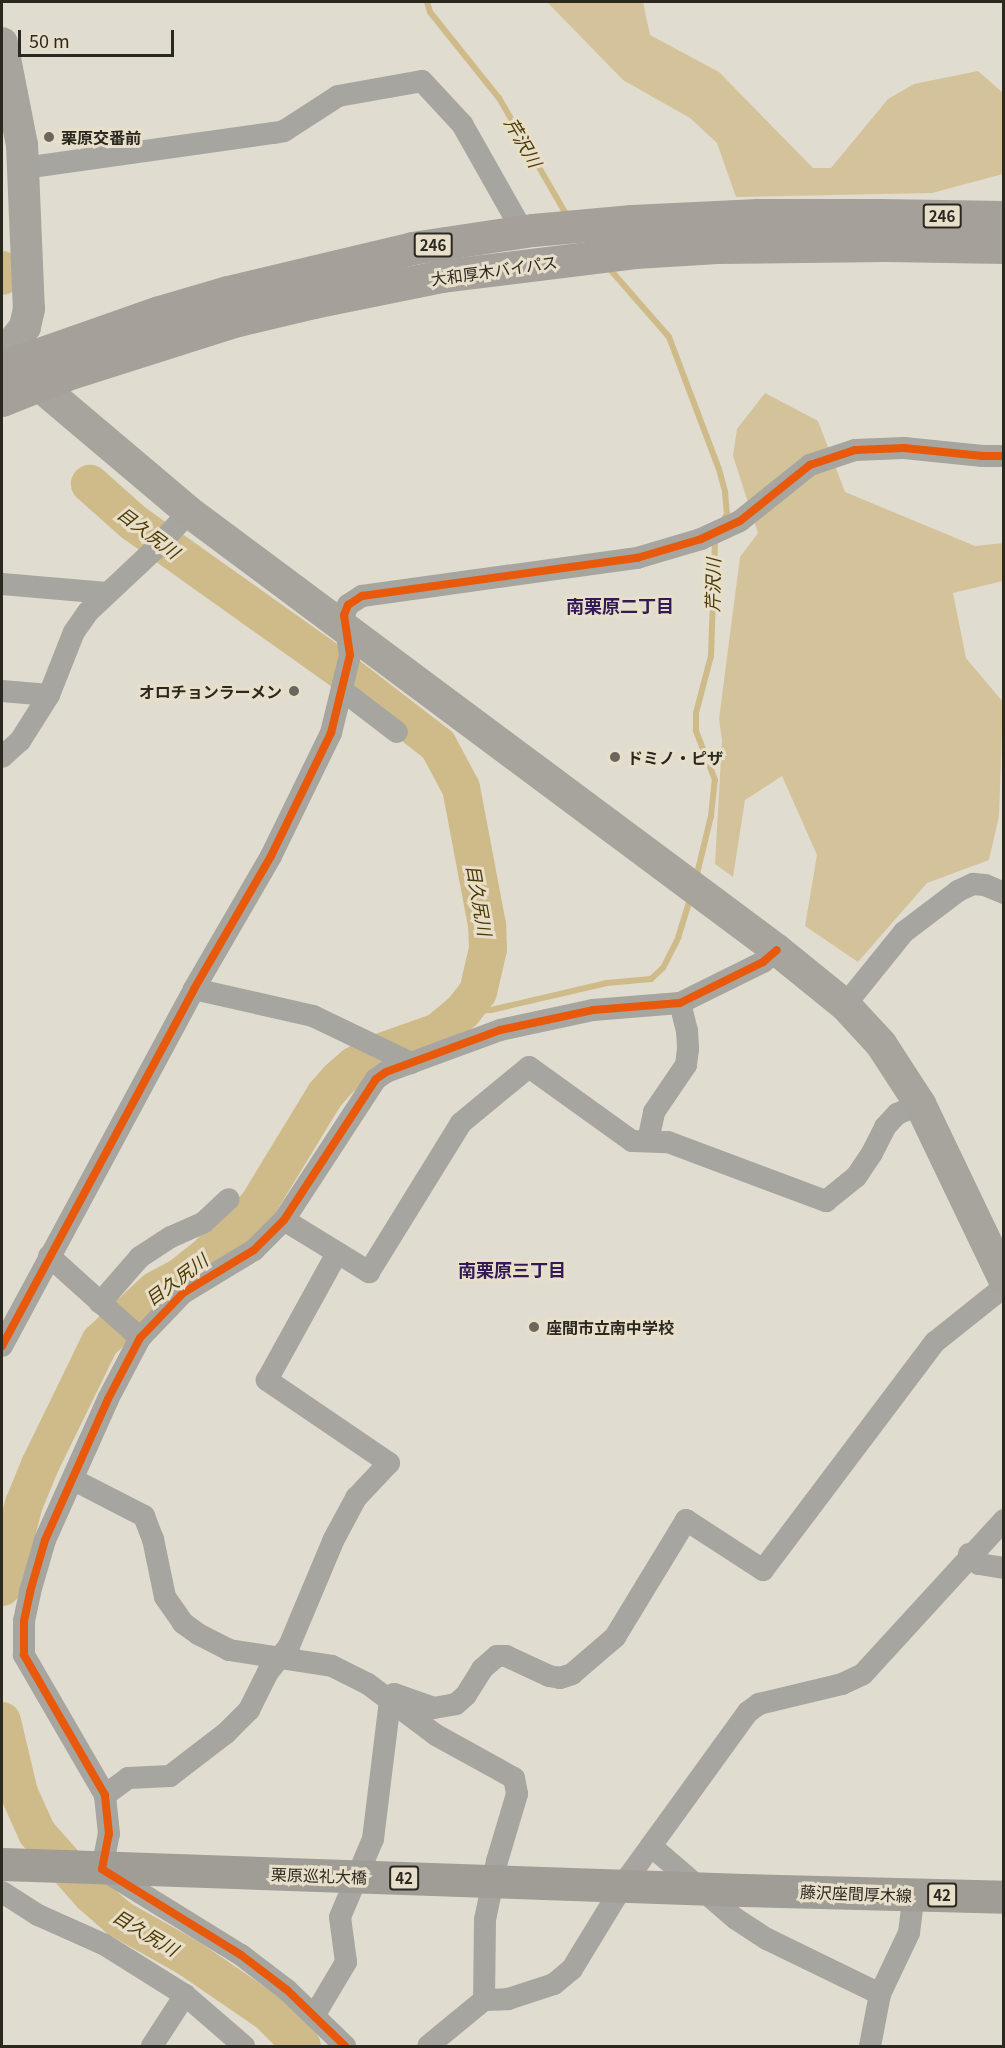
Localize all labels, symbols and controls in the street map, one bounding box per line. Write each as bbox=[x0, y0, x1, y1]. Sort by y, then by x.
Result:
scale bar bbox=[21, 18, 177, 56]
text: 50 m bbox=[29, 27, 70, 53]
water label: 芹沢川 bbox=[501, 113, 547, 171]
place label: 栗原交番前 bbox=[61, 127, 141, 147]
marker: 栗原交番前 bbox=[42, 130, 56, 144]
road number: 246 bbox=[922, 204, 962, 228]
road number: 246 bbox=[414, 233, 452, 257]
street label: 大和厚木バイパス bbox=[429, 252, 559, 288]
water label: 目久尻川 bbox=[114, 502, 184, 562]
water label: 芹沢川 bbox=[701, 558, 723, 612]
district label: 南栗原二丁目 bbox=[566, 594, 674, 616]
place label: オロチョンラーメン bbox=[138, 681, 282, 701]
marker: オロチョンラーメン bbox=[287, 684, 301, 698]
place label: ドミノ・ピザ bbox=[627, 747, 723, 767]
marker: ドミノ・ピザ bbox=[608, 750, 622, 764]
water label: 目久尻川 bbox=[463, 863, 497, 937]
water label: 目久尻川 bbox=[141, 1249, 211, 1309]
district label: 南栗原三丁目 bbox=[458, 1258, 566, 1280]
place label: 座間市立南中学校 bbox=[546, 1317, 674, 1337]
marker: 座間市立南中学校 bbox=[527, 1320, 541, 1334]
street label: 栗原巡礼大橋 bbox=[271, 1864, 367, 1886]
road number: 42 bbox=[389, 1866, 419, 1890]
street label: 藤沢座間厚木線 bbox=[800, 1881, 912, 1905]
road number: 42 bbox=[927, 1883, 957, 1907]
water label: 目久尻川 bbox=[110, 1904, 182, 1960]

